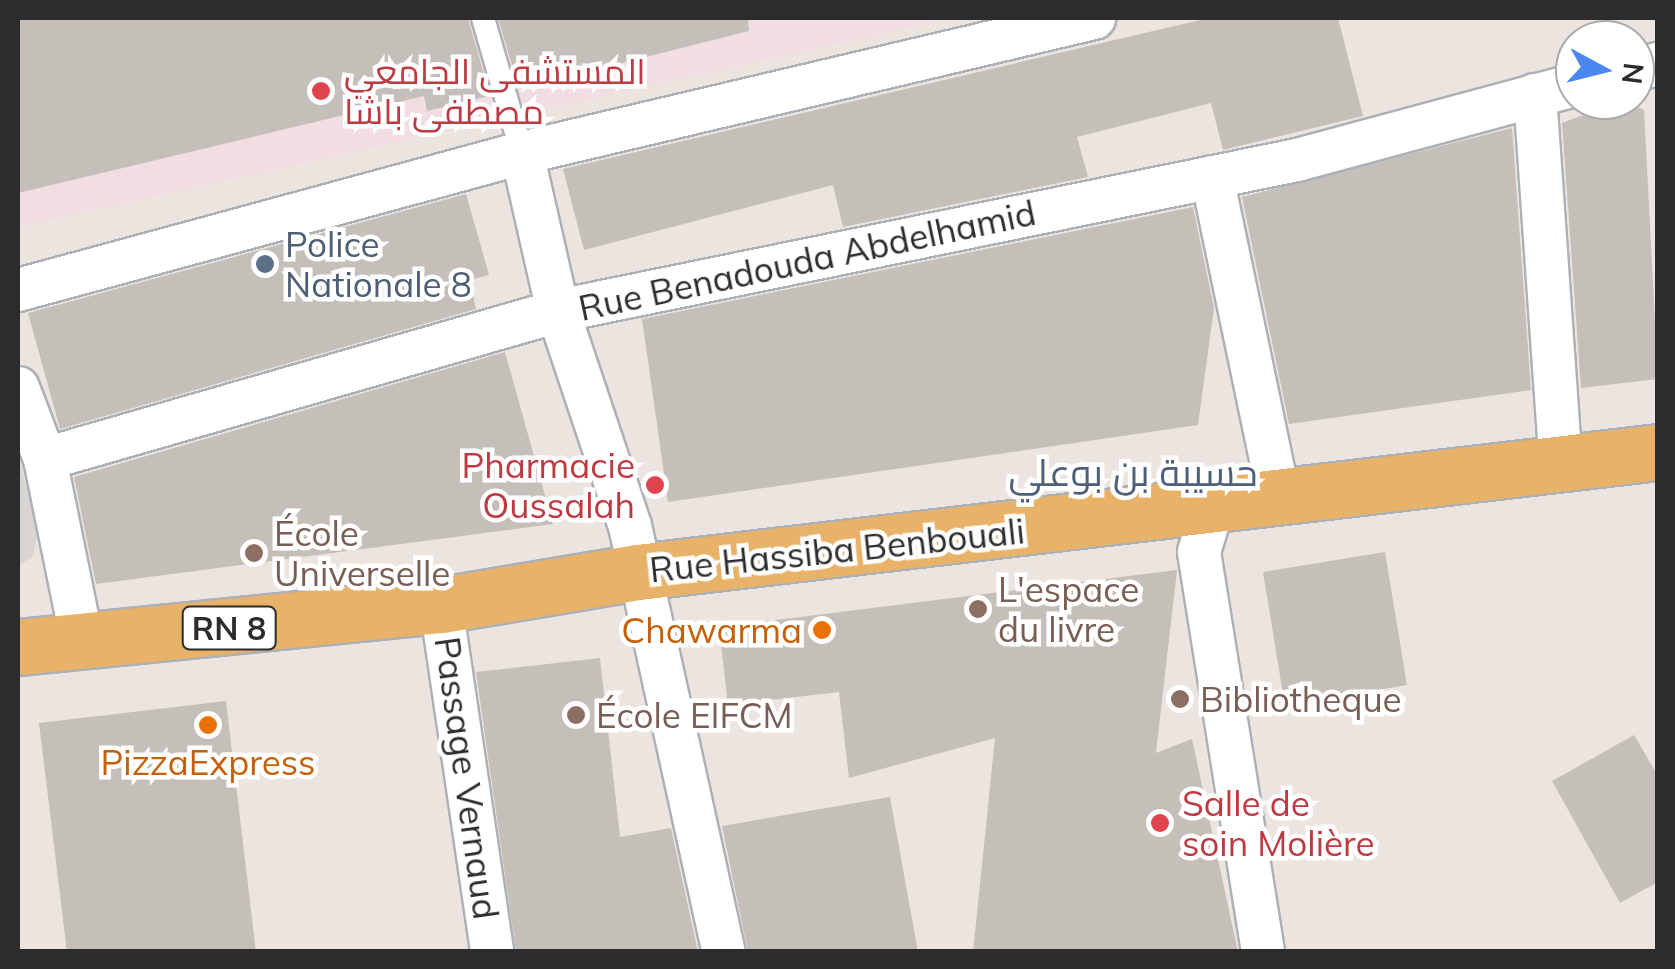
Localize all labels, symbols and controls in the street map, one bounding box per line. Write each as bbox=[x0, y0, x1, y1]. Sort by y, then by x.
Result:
north arrow bbox=[1555, 20, 1655, 120]
place label: المستشفى الجامعي مصطفى باشا bbox=[344, 50, 646, 132]
text: N bbox=[1615, 61, 1652, 86]
marker: المستشفى الجامعي مصطفى باشا bbox=[308, 78, 334, 104]
street label: Rue Benadouda Abdelhamid bbox=[575, 191, 1039, 329]
place label: Police Nationale 8 bbox=[285, 223, 472, 305]
marker: Police Nationale 8 bbox=[254, 253, 276, 275]
place label: Pharmacie Oussalah bbox=[462, 444, 635, 526]
district label: حسيبة بن بوعلي bbox=[1008, 450, 1258, 496]
marker: Pharmacie Oussalah bbox=[644, 474, 666, 496]
street label: Rue Hassiba Benbouali bbox=[647, 509, 1027, 591]
place label: École Universelle bbox=[274, 512, 450, 594]
marker: École Universelle bbox=[243, 542, 265, 564]
place label: L'espace du livre bbox=[998, 568, 1139, 650]
marker: L'espace du livre bbox=[967, 598, 989, 620]
road number: RN 8 bbox=[182, 601, 276, 655]
place label: Chawarma bbox=[621, 609, 802, 651]
marker: Chawarma bbox=[811, 619, 833, 641]
street label: Passage Vernaud bbox=[426, 634, 508, 922]
place label: Bibliotheque bbox=[1200, 678, 1402, 720]
marker: Bibliotheque bbox=[1169, 688, 1191, 710]
place label: École EIFCM bbox=[596, 694, 793, 736]
marker: École EIFCM bbox=[565, 704, 587, 726]
marker: PizzaExpress bbox=[197, 714, 219, 736]
place label: PizzaExpress bbox=[101, 741, 315, 783]
place label: Salle de soin Molière bbox=[1182, 782, 1375, 864]
marker: Salle de soin Molière bbox=[1147, 810, 1173, 836]

